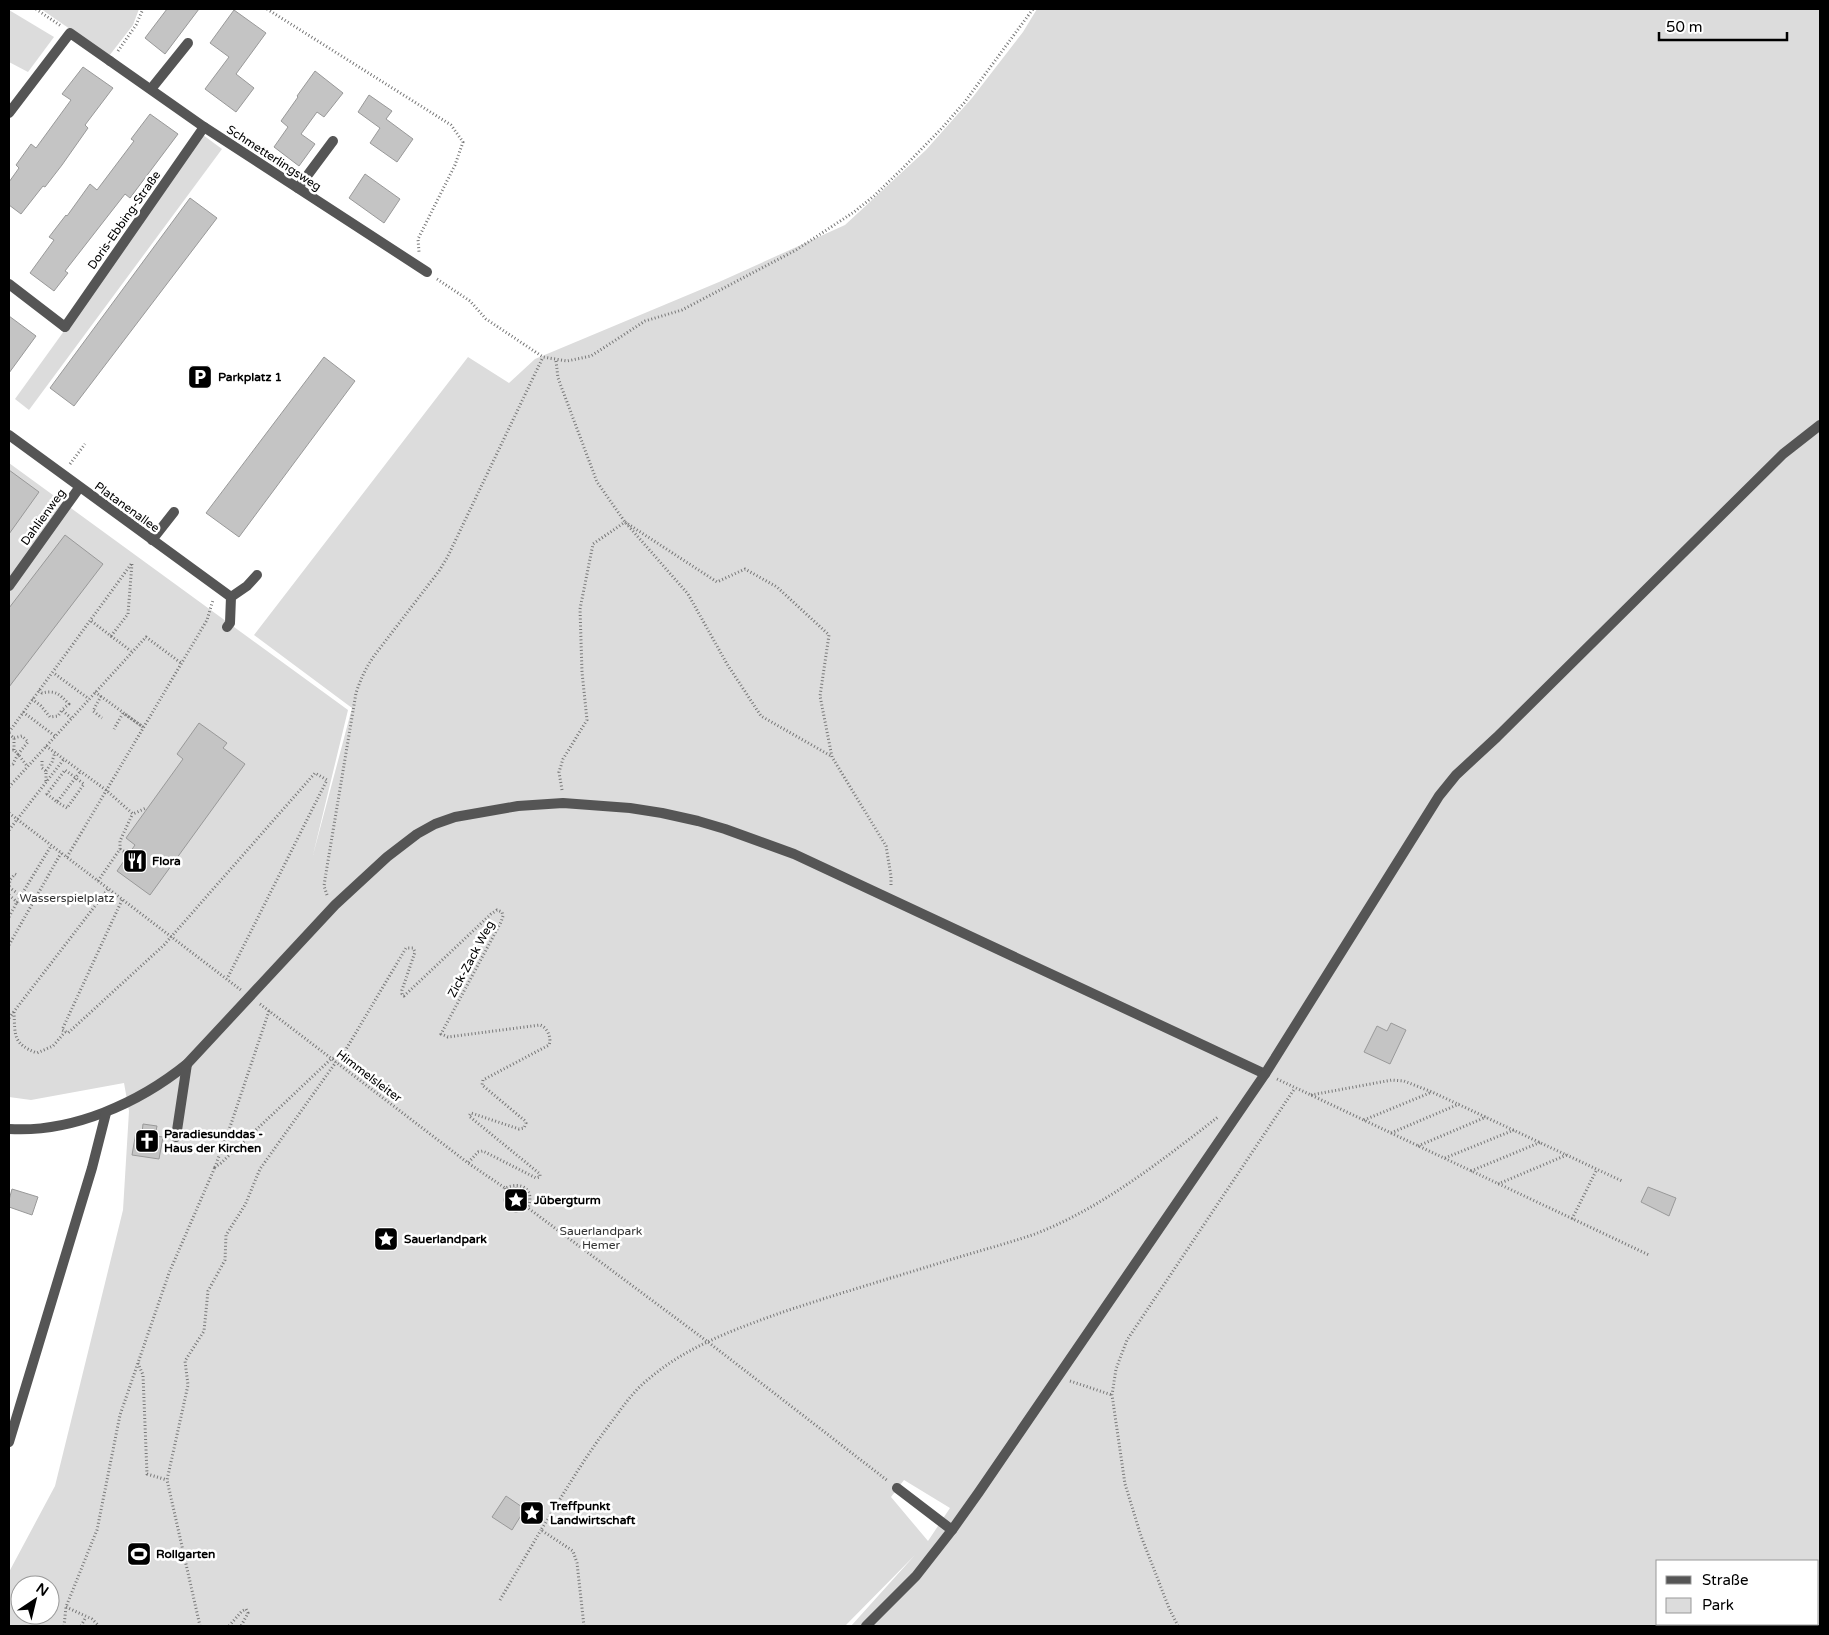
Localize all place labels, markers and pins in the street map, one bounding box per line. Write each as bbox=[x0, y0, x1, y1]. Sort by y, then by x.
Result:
parking icon: Parkplatz 1 bbox=[187, 364, 213, 390]
place label: Parkplatz 1 bbox=[218, 370, 282, 385]
restaurant icon: Flora bbox=[122, 848, 148, 874]
place label: Flora bbox=[152, 854, 181, 868]
place label: Paradiesunddas - Haus der Kirchen bbox=[164, 1127, 263, 1155]
church icon: Paradiesunddas - Haus der Kirchen bbox=[134, 1128, 160, 1154]
place icon: Jübergturm bbox=[503, 1187, 529, 1213]
place label: Jübergturm bbox=[533, 1193, 601, 1208]
place icon: Sauerlandpark bbox=[373, 1226, 399, 1252]
place label: Sauerlandpark bbox=[404, 1232, 487, 1247]
place label: Treffpunkt Landwirtschaft bbox=[549, 1499, 636, 1527]
place icon: Treffpunkt Landwirtschaft bbox=[519, 1500, 545, 1526]
sports icon: Rollgarten bbox=[126, 1541, 152, 1567]
place label: Rollgarten bbox=[156, 1547, 215, 1562]

